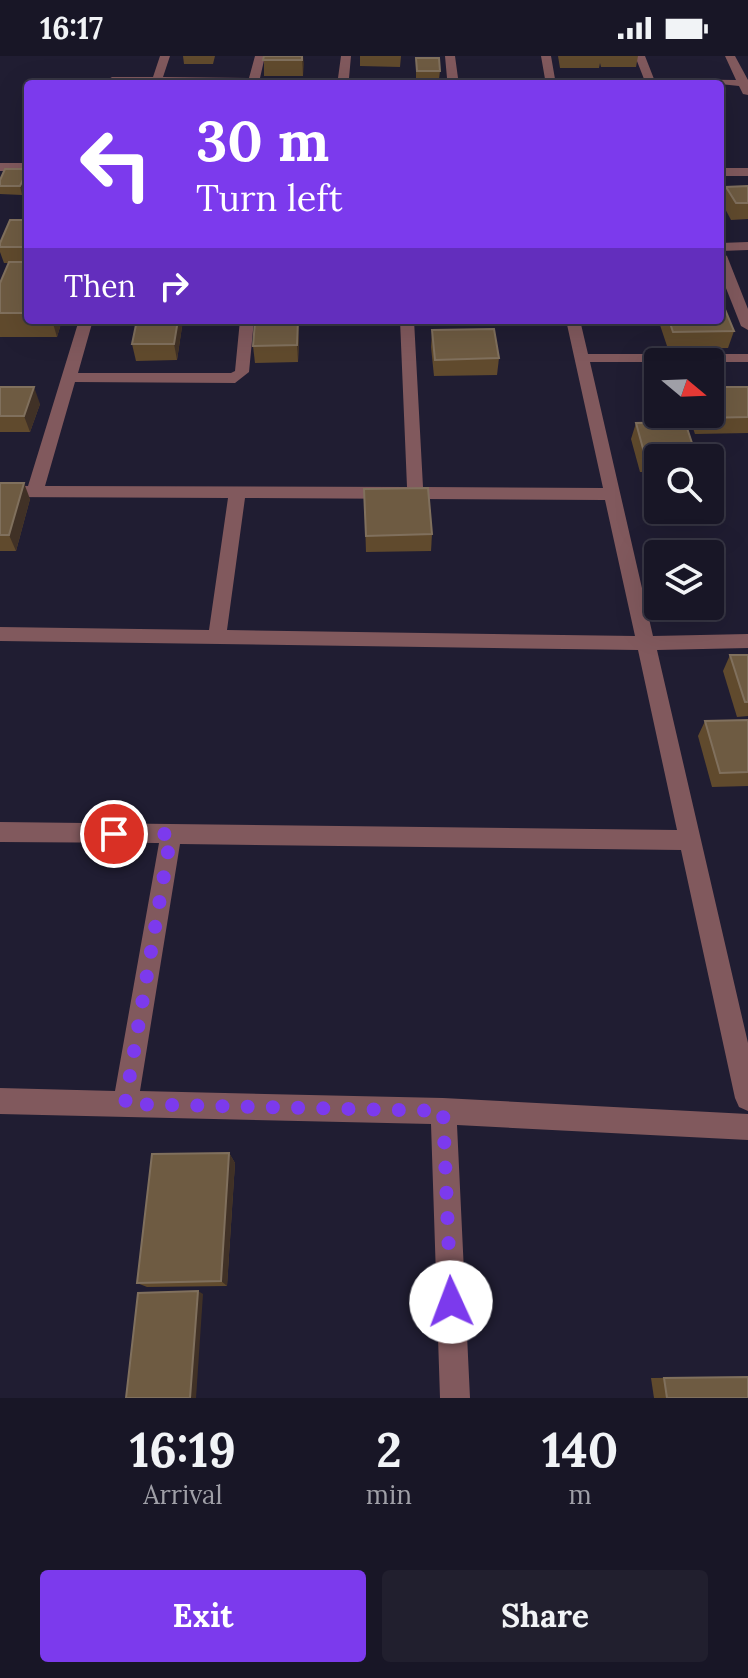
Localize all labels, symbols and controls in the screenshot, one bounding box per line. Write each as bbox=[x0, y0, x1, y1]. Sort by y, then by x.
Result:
text: 16:17 bbox=[40, 9, 103, 47]
text: 30 m bbox=[196, 105, 329, 176]
icon: left bbox=[64, 112, 168, 216]
text: Turn left bbox=[196, 175, 343, 221]
icon: right bbox=[152, 264, 196, 308]
text: Then bbox=[64, 267, 136, 305]
north arrow bbox=[644, 348, 724, 428]
map controls bbox=[644, 348, 724, 620]
button: search bbox=[644, 444, 724, 524]
button: layers bbox=[644, 540, 724, 620]
pin bbox=[80, 800, 148, 868]
icon: arrive bbox=[92, 812, 136, 856]
position arrow bbox=[409, 1260, 493, 1344]
text: 16:19 bbox=[130, 1419, 236, 1480]
text: 2 bbox=[376, 1419, 402, 1480]
text: 140 bbox=[542, 1419, 618, 1480]
text: Arrival bbox=[143, 1478, 223, 1511]
text: min bbox=[366, 1478, 412, 1511]
text: m bbox=[568, 1478, 592, 1511]
button: Exit bbox=[40, 1570, 366, 1662]
button: Share bbox=[382, 1570, 708, 1662]

